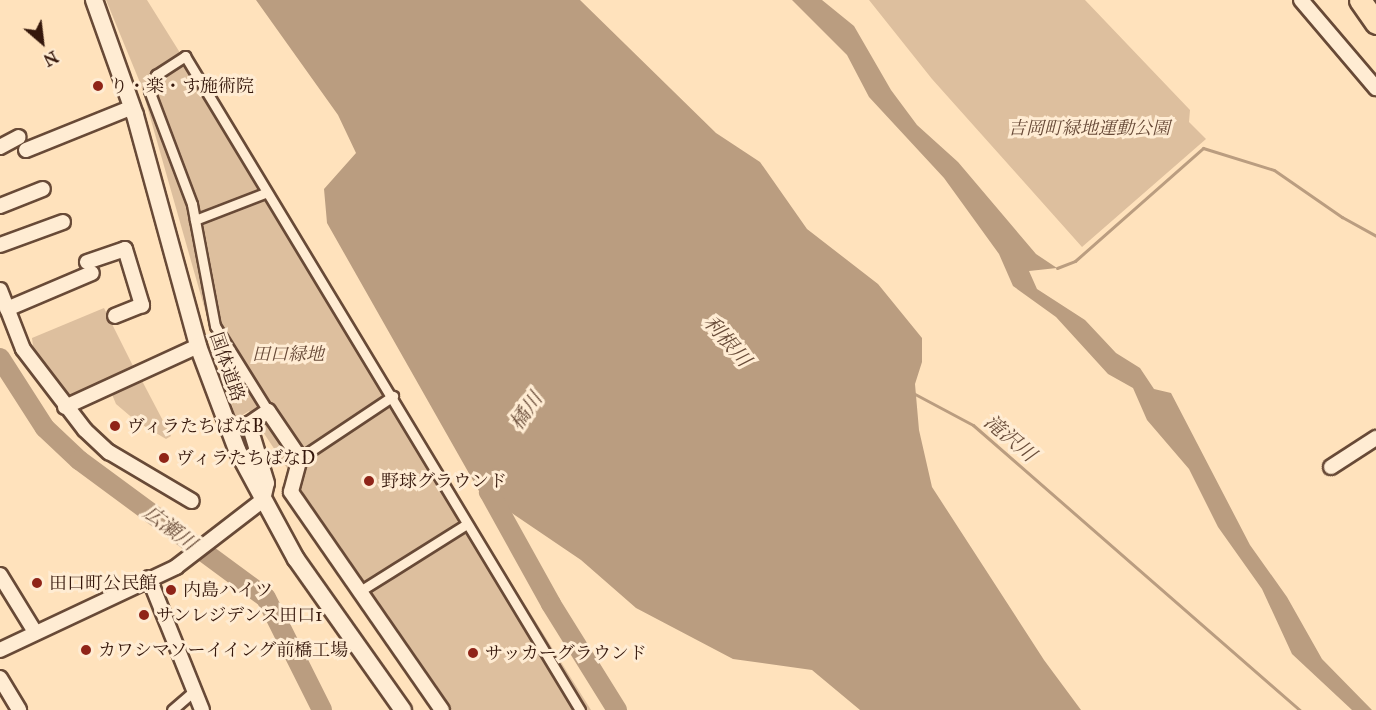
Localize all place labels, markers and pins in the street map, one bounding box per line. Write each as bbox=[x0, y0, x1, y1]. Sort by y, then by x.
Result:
place label: り・楽・す施術院 bbox=[110, 75, 254, 97]
marker: り・楽・す施術院 bbox=[91, 79, 105, 93]
place label: ヴィラたちばなB bbox=[127, 415, 265, 437]
marker: ヴィラたちばなB bbox=[108, 419, 122, 433]
place label: ヴィラたちばなD bbox=[176, 447, 316, 469]
marker: ヴィラたちばなD bbox=[157, 451, 171, 465]
place label: 野球グラウンド bbox=[381, 470, 507, 492]
marker: 野球グラウンド bbox=[362, 474, 376, 488]
place label: 田口町公民館 bbox=[49, 572, 157, 594]
marker: 田口町公民館 bbox=[30, 576, 44, 590]
place label: 内島ハイツ bbox=[183, 579, 273, 601]
marker: 内島ハイツ bbox=[164, 583, 178, 597]
place label: サンレジデンス田口1 bbox=[156, 604, 325, 626]
marker: サンレジデンス田口1 bbox=[137, 608, 151, 622]
place label: カワシマソーイイング前橋工場 bbox=[98, 639, 350, 661]
place label: サッカーグラウンド bbox=[485, 642, 647, 664]
marker: カワシマソーイイング前橋工場 bbox=[79, 643, 93, 657]
marker: サッカーグラウンド bbox=[466, 646, 480, 660]

